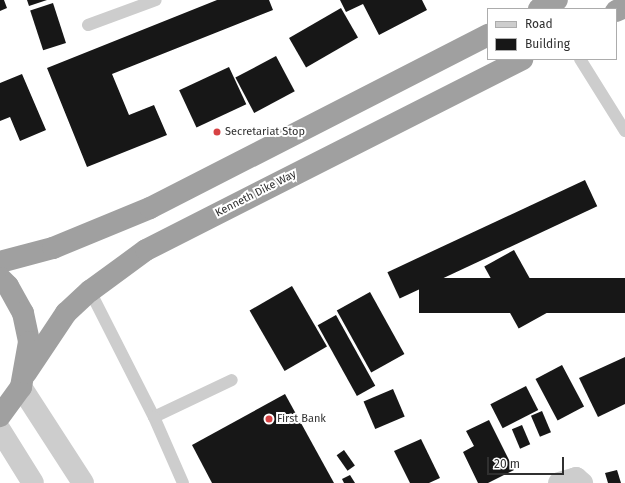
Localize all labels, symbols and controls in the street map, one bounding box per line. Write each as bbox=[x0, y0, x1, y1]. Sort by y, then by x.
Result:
legend bbox=[487, 8, 617, 60]
text: Road bbox=[525, 17, 553, 31]
text: Building bbox=[525, 37, 570, 51]
place label: Secretariat Stop bbox=[225, 125, 305, 139]
marker: Secretariat Stop bbox=[212, 127, 222, 137]
street label: Kenneth Dike Way bbox=[213, 168, 299, 220]
place label: First Bank bbox=[277, 412, 326, 426]
marker: First Bank bbox=[264, 414, 274, 424]
scale bar bbox=[489, 449, 566, 475]
text: 20 m bbox=[494, 457, 520, 471]

